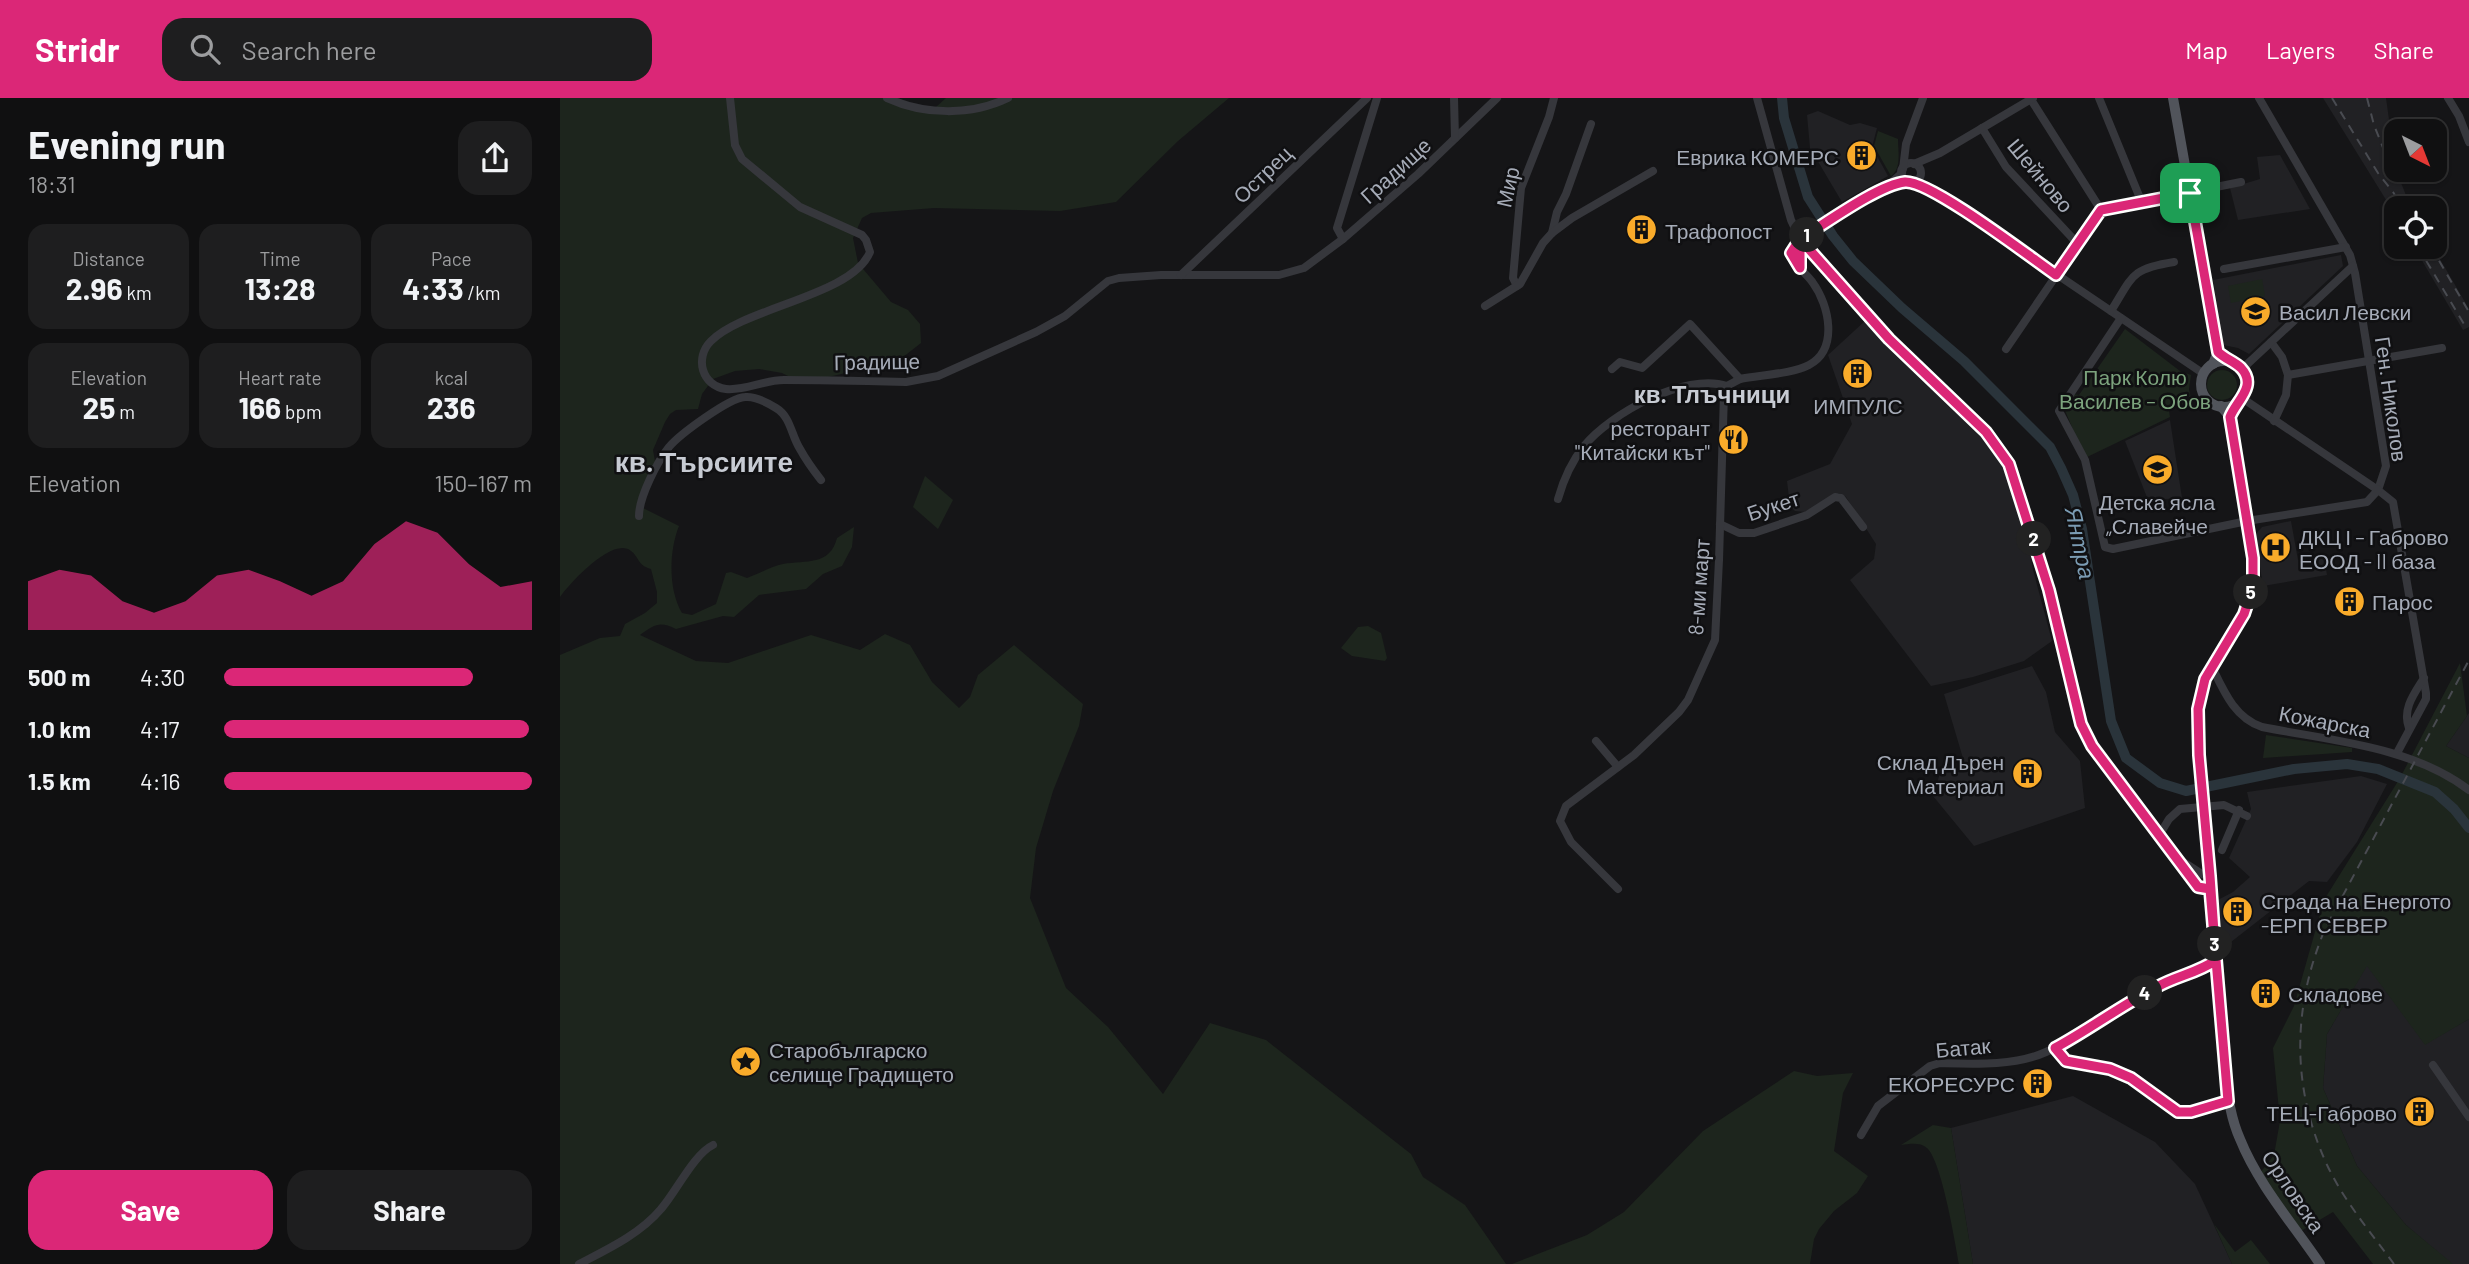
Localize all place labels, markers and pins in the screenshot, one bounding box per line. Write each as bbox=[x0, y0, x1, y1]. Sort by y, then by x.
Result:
building icon: Еврика КОМЕРС bbox=[1845, 139, 1879, 173]
place label: Еврика КОМЕРС bbox=[1676, 144, 1839, 169]
pin bbox=[2160, 163, 2220, 223]
building icon: Трафопост bbox=[1625, 213, 1659, 247]
place label: Трафопост bbox=[1665, 218, 1773, 243]
pin: 1 bbox=[1790, 218, 1824, 252]
school or university icon: Васил Левски bbox=[2239, 294, 2273, 328]
place label: Васил Левски bbox=[2279, 299, 2411, 324]
building icon: ИМПУЛС bbox=[1841, 356, 1875, 390]
place label: ИМПУЛС bbox=[1813, 393, 1903, 418]
place label: ресторант "Китайски кът" bbox=[1575, 415, 1710, 464]
restaurant icon: ресторант "Китайски кът" bbox=[1716, 422, 1750, 456]
school or university icon: Детска ясла „Славейче bbox=[2140, 452, 2174, 486]
place label: Детска ясла „Славейче bbox=[2099, 489, 2216, 538]
pin: 2 bbox=[2016, 522, 2052, 556]
place label: ДКЦ І – Габрово ЕООД - II база bbox=[2299, 524, 2449, 573]
hospital icon: ДКЦ І – Габрово ЕООД - II база bbox=[2259, 531, 2293, 565]
pin: 5 bbox=[2234, 574, 2268, 610]
building icon: Парос bbox=[2332, 584, 2366, 618]
place label: Парос bbox=[2372, 589, 2433, 614]
place label: Склад Дърен Материал bbox=[1877, 749, 2004, 798]
building icon: Склад Дърен Материал bbox=[2010, 756, 2044, 790]
place label: Сграда на Енергото -ЕРП СЕВЕР bbox=[2261, 888, 2451, 937]
building icon: Сграда на Енергото -ЕРП СЕВЕР bbox=[2221, 895, 2255, 929]
pin: 3 bbox=[2198, 926, 2232, 962]
pin: 4 bbox=[2128, 976, 2162, 1010]
building icon: Складове bbox=[2248, 976, 2282, 1010]
place label: Складове bbox=[2288, 981, 2383, 1006]
place label: Старобългарско селище Градището bbox=[769, 1037, 954, 1086]
place icon: Старобългарско селище Градището bbox=[729, 1044, 763, 1078]
building icon: ЕКОРЕСУРС bbox=[2021, 1066, 2055, 1100]
place label: ЕКОРЕСУРС bbox=[1888, 1071, 2015, 1096]
building icon: ТЕЦ-Габрово bbox=[2403, 1095, 2437, 1129]
place label: ТЕЦ-Габрово bbox=[2266, 1100, 2397, 1125]

